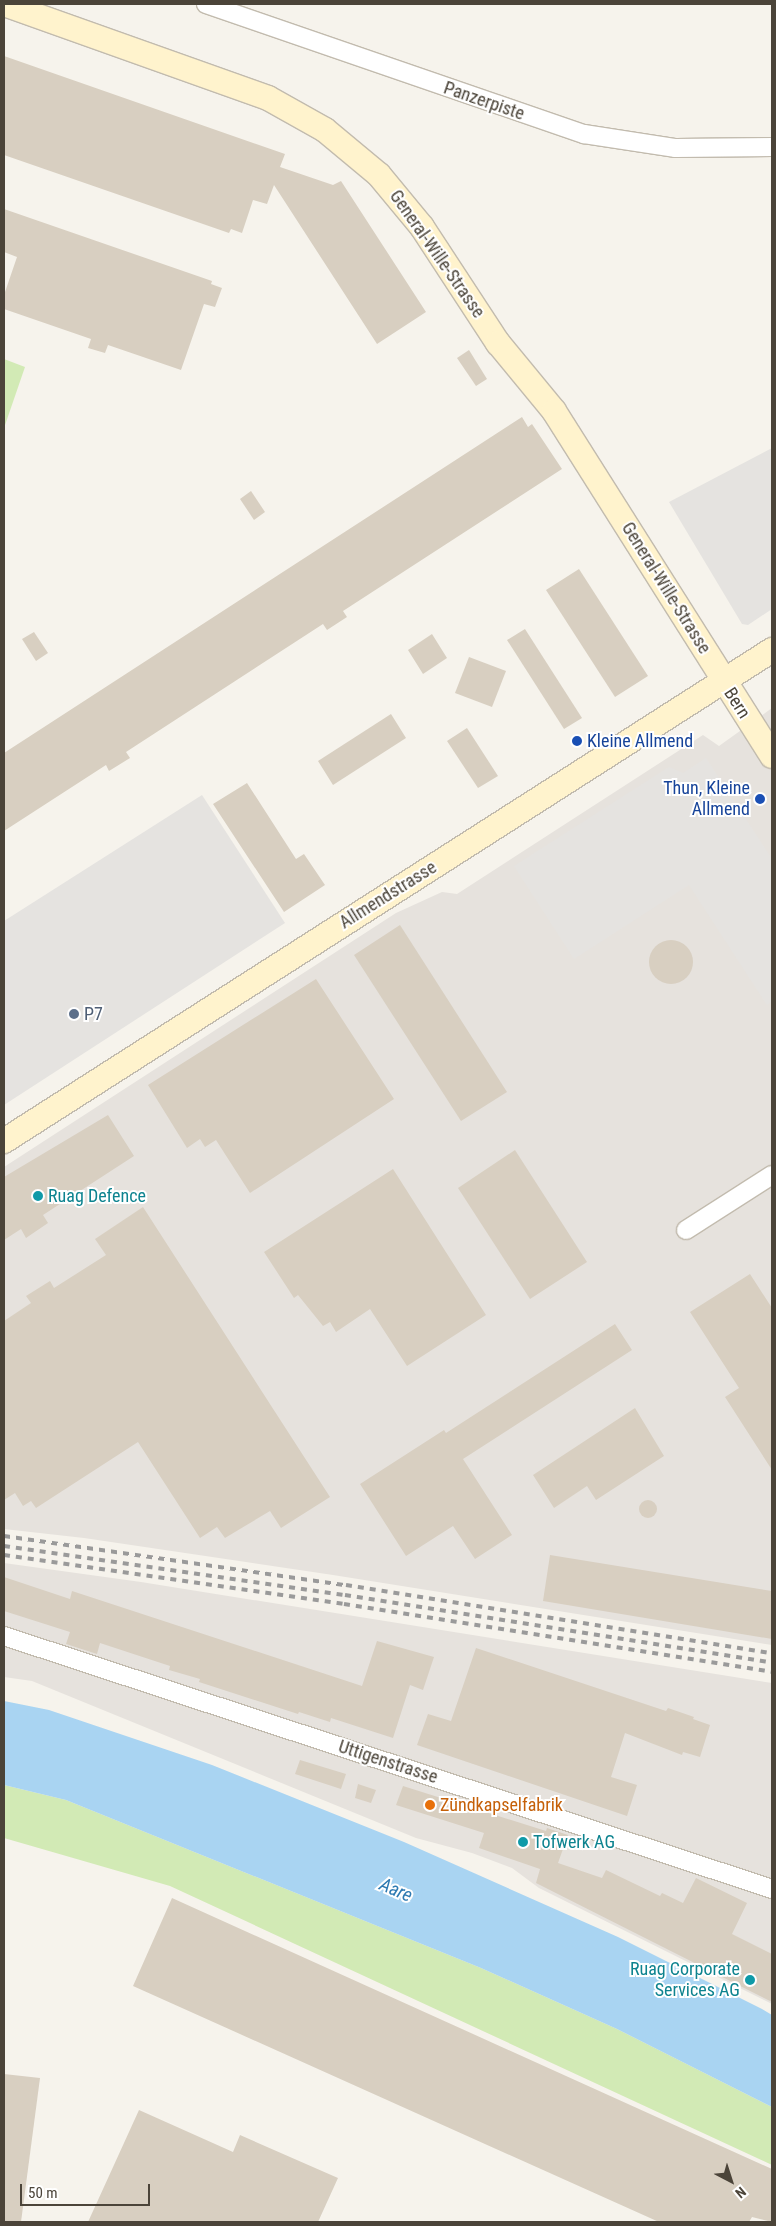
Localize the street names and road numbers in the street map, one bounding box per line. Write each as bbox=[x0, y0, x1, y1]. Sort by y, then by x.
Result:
street label: Panzerpiste bbox=[441, 77, 527, 125]
street label: General-Wille-Strasse bbox=[385, 186, 489, 322]
street label: General-Wille-Strasse bbox=[617, 518, 715, 658]
street label: Bern bbox=[719, 684, 755, 722]
street label: Allmendstrasse bbox=[335, 857, 441, 933]
street label: Uttigenstrasse bbox=[336, 1736, 440, 1788]

